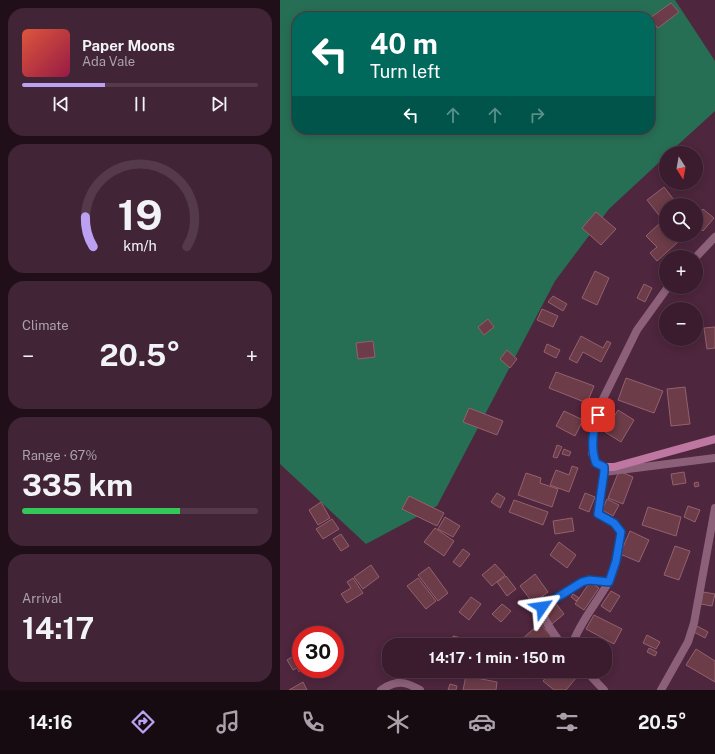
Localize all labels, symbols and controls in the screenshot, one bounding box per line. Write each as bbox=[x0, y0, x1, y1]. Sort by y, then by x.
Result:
text: 40 m bbox=[370, 27, 438, 60]
icon: left bbox=[304, 28, 356, 80]
text: Paper Moons bbox=[82, 37, 175, 54]
text: Ada Vale bbox=[82, 54, 135, 69]
text: Turn left bbox=[370, 61, 440, 82]
icon: previous bbox=[50, 93, 72, 115]
icon: pause bbox=[129, 93, 151, 115]
icon: next bbox=[208, 93, 230, 115]
icon: left bbox=[400, 104, 422, 126]
icon: ahead bbox=[442, 104, 464, 126]
icon: ahead bbox=[484, 104, 506, 126]
icon: right bbox=[526, 104, 548, 126]
north arrow bbox=[659, 146, 703, 190]
map controls bbox=[659, 146, 703, 346]
text: 19 bbox=[117, 189, 163, 238]
button: search bbox=[659, 198, 703, 242]
text: km/h bbox=[123, 236, 157, 253]
button: + bbox=[659, 250, 703, 294]
button: − bbox=[659, 302, 703, 346]
text: Climate bbox=[22, 318, 69, 333]
text: 20.5° bbox=[100, 337, 180, 373]
text: − bbox=[22, 343, 34, 369]
text: + bbox=[246, 343, 258, 369]
pin bbox=[581, 398, 615, 432]
icon: arrive bbox=[587, 404, 609, 426]
text: Range · 67% bbox=[22, 448, 97, 463]
text: 335 km bbox=[22, 467, 133, 503]
position arrow bbox=[521, 586, 563, 628]
text: Arrival bbox=[22, 591, 62, 606]
text: 14:17 bbox=[22, 610, 94, 646]
speed limit sign: 30 bbox=[292, 626, 344, 678]
text: 14:17 · 1 min · 150 m bbox=[429, 649, 565, 666]
icon: directions bbox=[129, 708, 157, 736]
icon: music bbox=[214, 708, 242, 736]
icon: phone bbox=[299, 708, 327, 736]
icon: climate bbox=[384, 708, 412, 736]
icon: car bbox=[468, 708, 496, 736]
icon: filters bbox=[553, 708, 581, 736]
text: 14:16 bbox=[28, 712, 72, 733]
text: 20.5° bbox=[638, 712, 687, 733]

